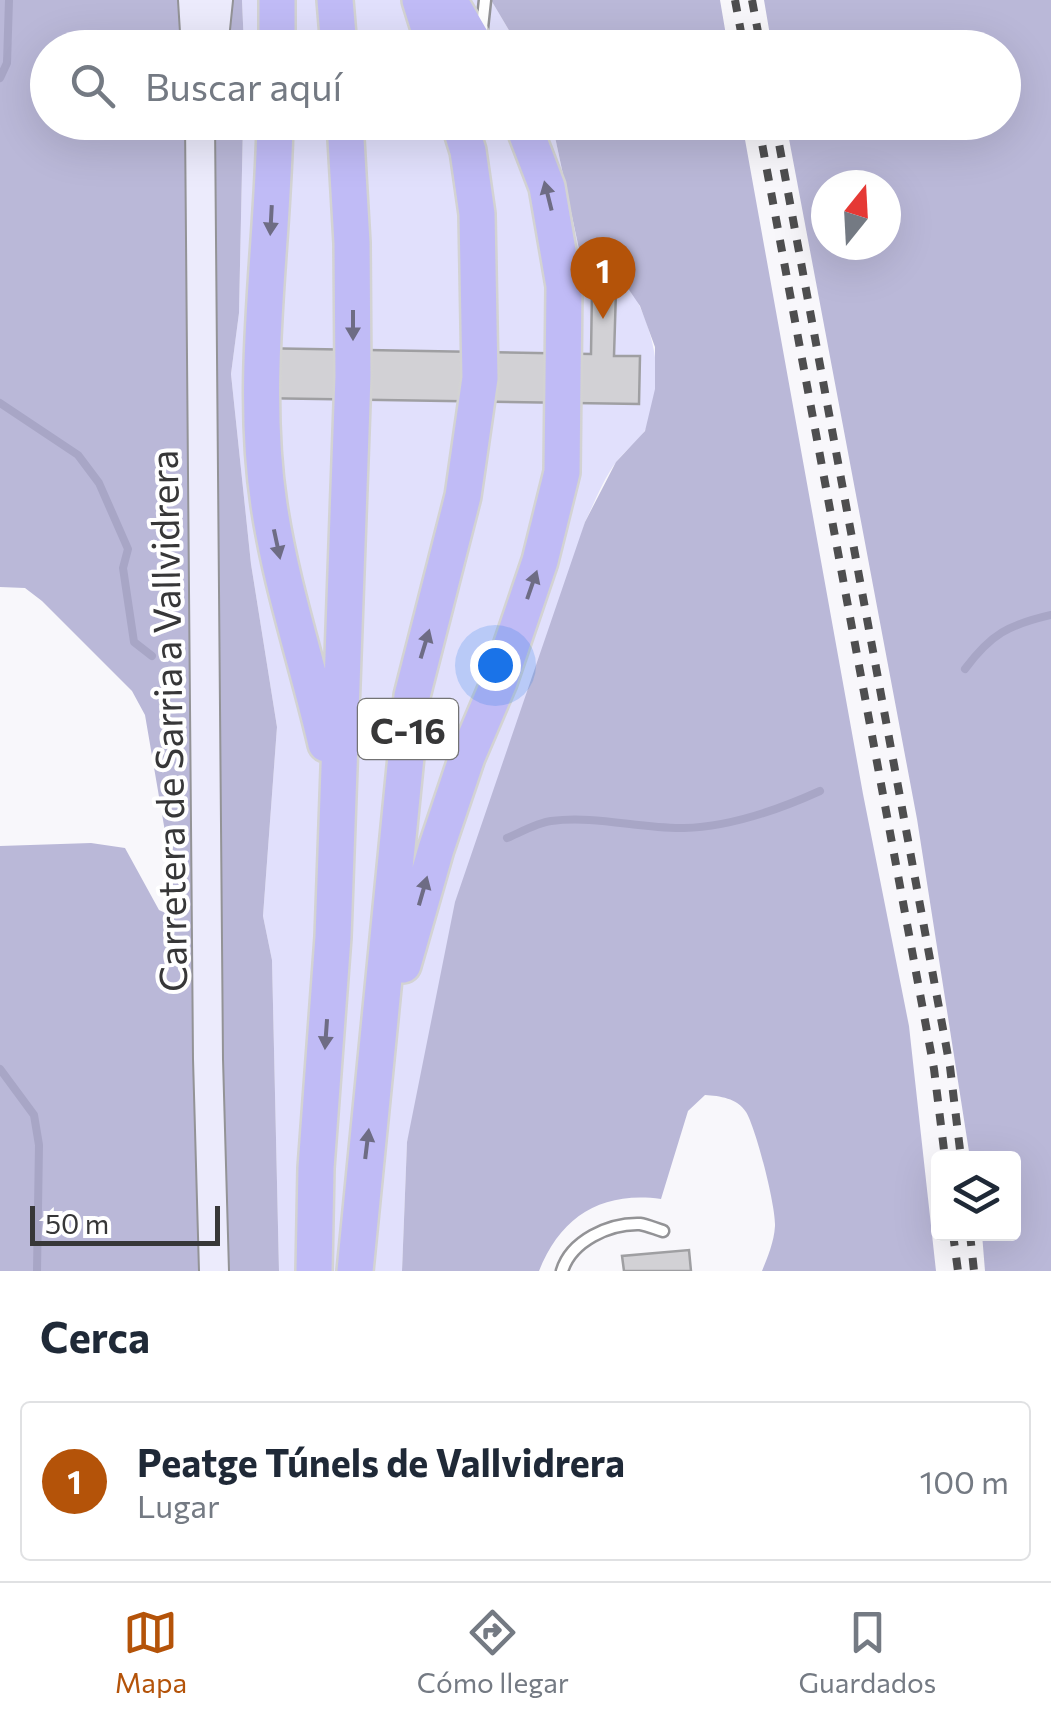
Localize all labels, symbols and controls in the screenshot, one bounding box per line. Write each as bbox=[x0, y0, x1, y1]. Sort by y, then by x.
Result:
search box bbox=[30, 30, 1021, 140]
icon: search bbox=[65, 58, 120, 113]
text: Buscar aquí bbox=[145, 62, 342, 109]
north arrow bbox=[811, 170, 901, 260]
one-way arrow bbox=[540, 180, 556, 211]
one-way arrow bbox=[263, 204, 279, 236]
pin: 1 bbox=[570, 236, 636, 319]
one-way arrow bbox=[345, 309, 361, 341]
street label: Carretera de Sarria a Vallvidrera bbox=[139, 449, 195, 993]
one-way arrow bbox=[269, 528, 285, 559]
one-way arrow bbox=[525, 570, 540, 600]
one-way arrow bbox=[418, 628, 433, 658]
your location bbox=[470, 640, 521, 691]
road number: C-16 bbox=[358, 699, 458, 759]
one-way arrow bbox=[416, 876, 431, 906]
one-way arrow bbox=[317, 1018, 333, 1050]
one-way arrow bbox=[359, 1128, 375, 1160]
map controls bbox=[931, 1151, 1021, 1241]
button: layers bbox=[931, 1151, 1021, 1241]
scale bar bbox=[30, 1201, 220, 1246]
text: 50 m bbox=[45, 1206, 109, 1240]
text: Cerca bbox=[40, 1310, 150, 1362]
text: Peatge Túnels de Vallvidrera bbox=[137, 1438, 625, 1485]
text: 1 bbox=[67, 1461, 82, 1501]
text: 100 m bbox=[920, 1461, 1009, 1501]
text: Lugar bbox=[137, 1485, 220, 1525]
tab: Mapa bbox=[115, 1605, 187, 1699]
tab: Cómo llegar bbox=[417, 1605, 569, 1699]
tab: Guardados bbox=[799, 1605, 936, 1699]

